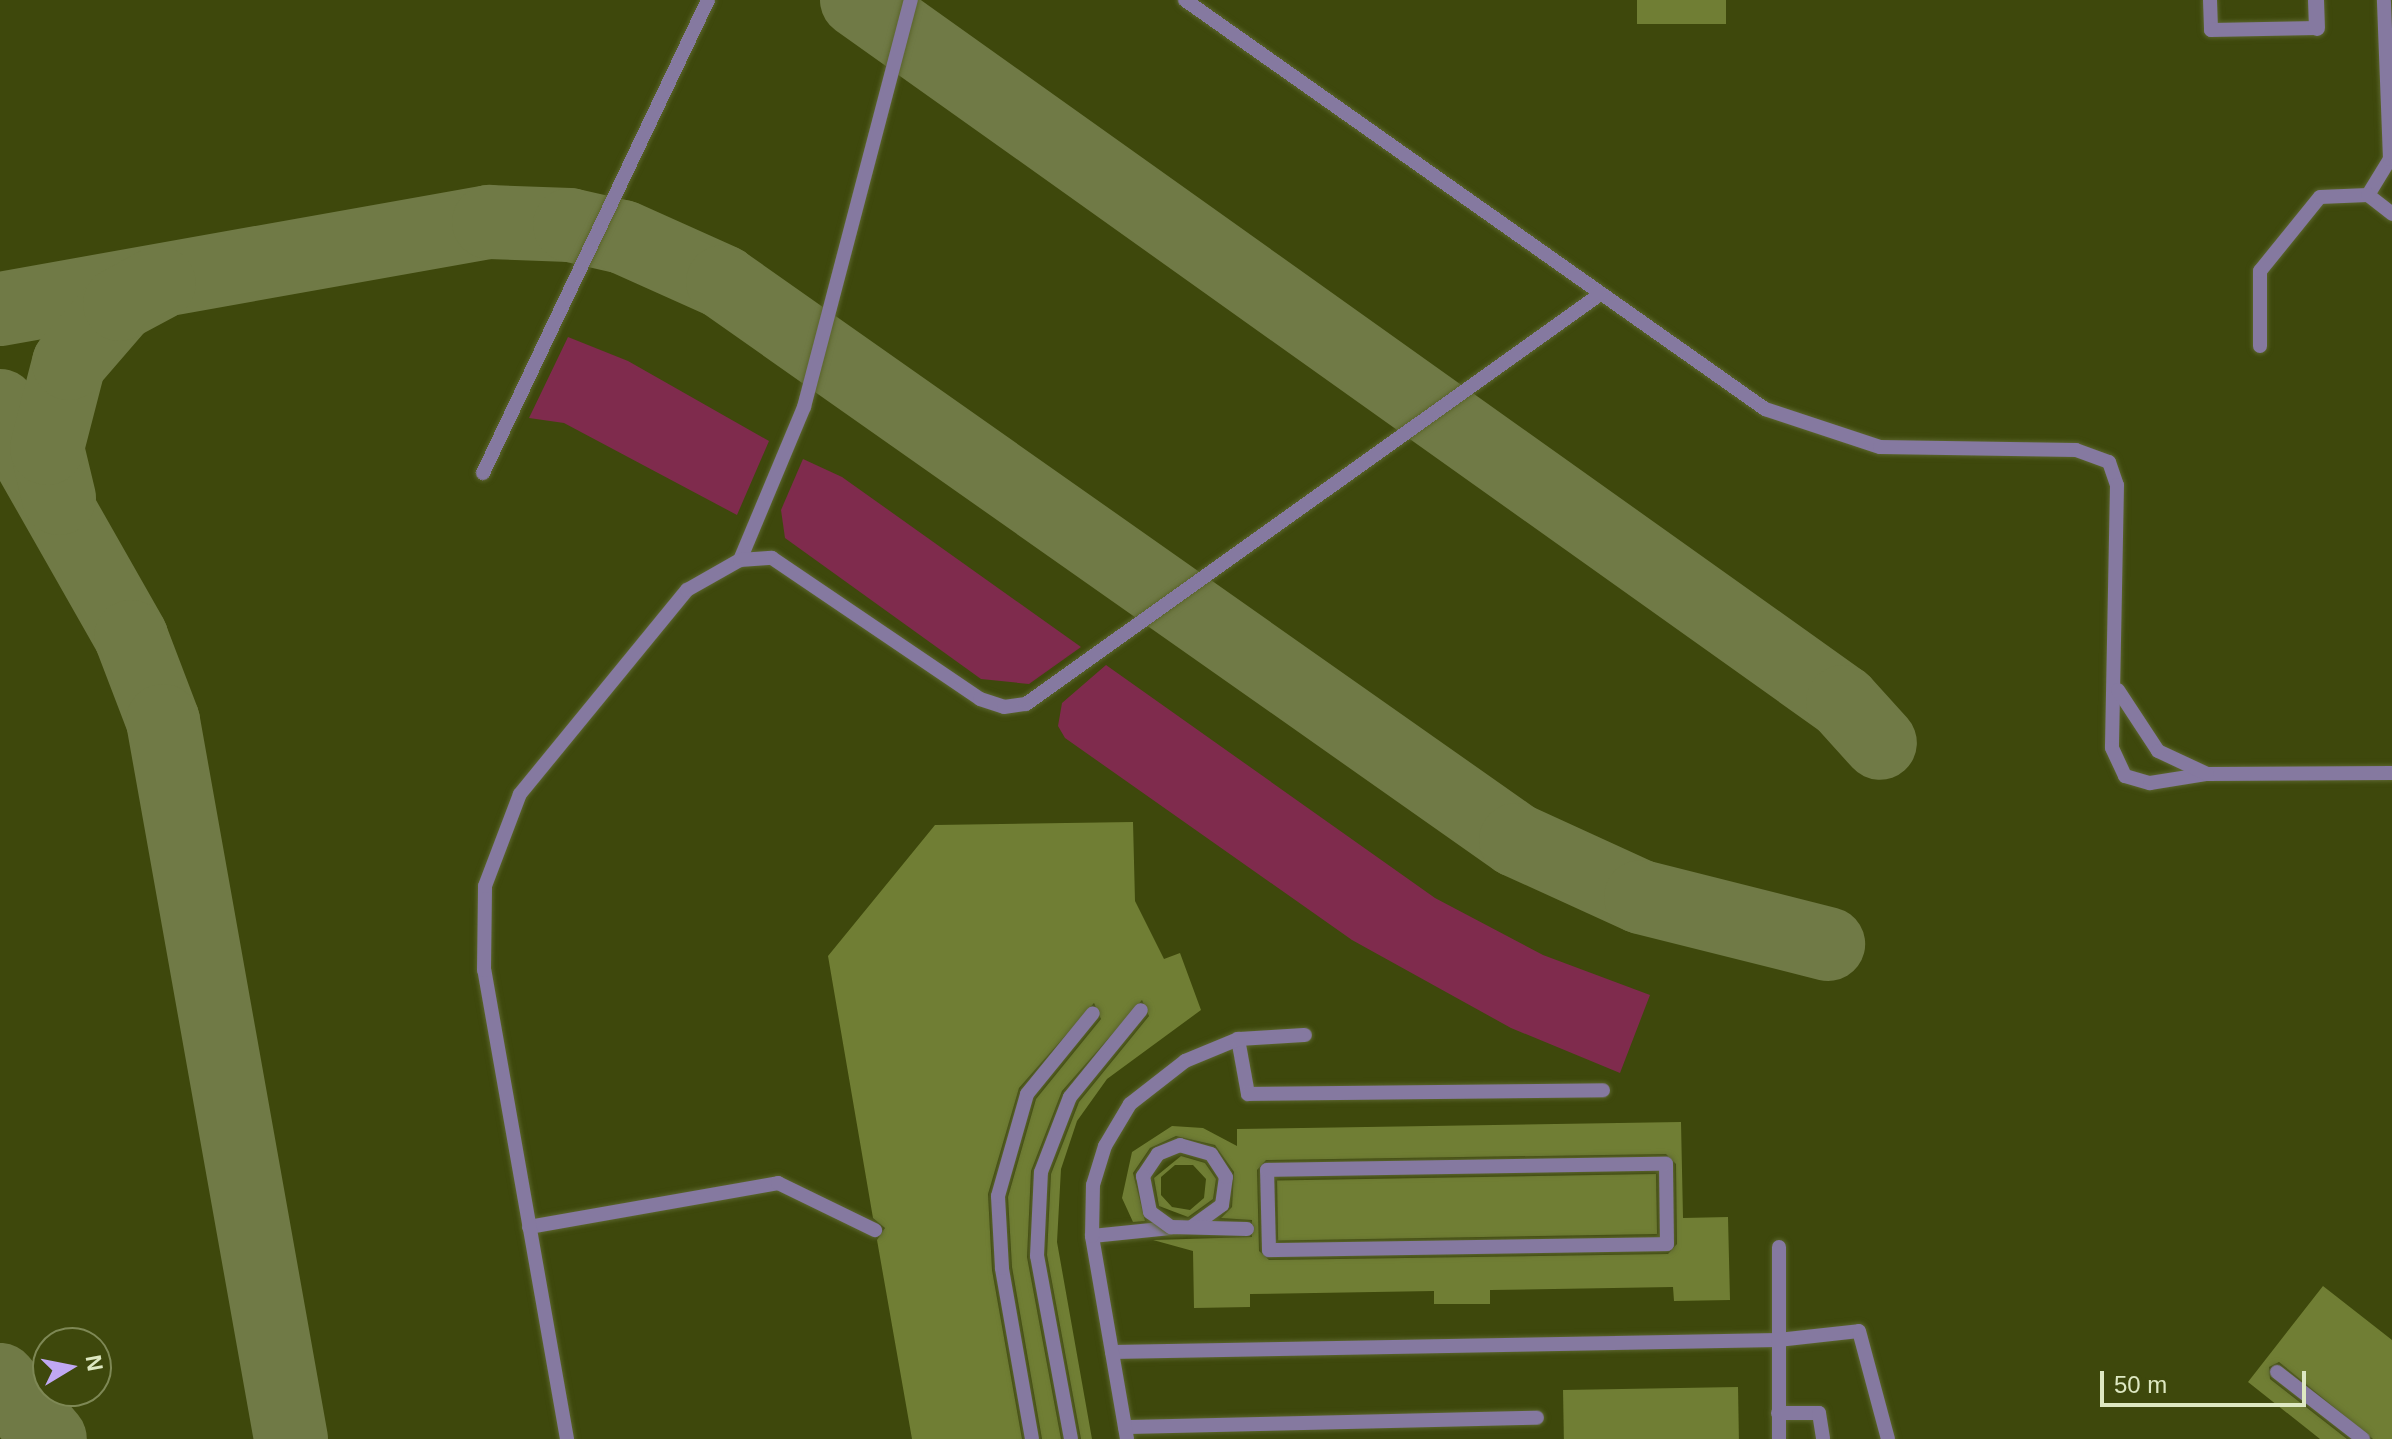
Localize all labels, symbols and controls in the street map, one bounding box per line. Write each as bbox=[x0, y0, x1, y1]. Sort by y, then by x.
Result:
north arrow bbox=[32, 1327, 112, 1407]
text: N bbox=[80, 1353, 108, 1373]
scale bar bbox=[2104, 1355, 2310, 1405]
text: 50 m bbox=[2114, 1371, 2167, 1398]

